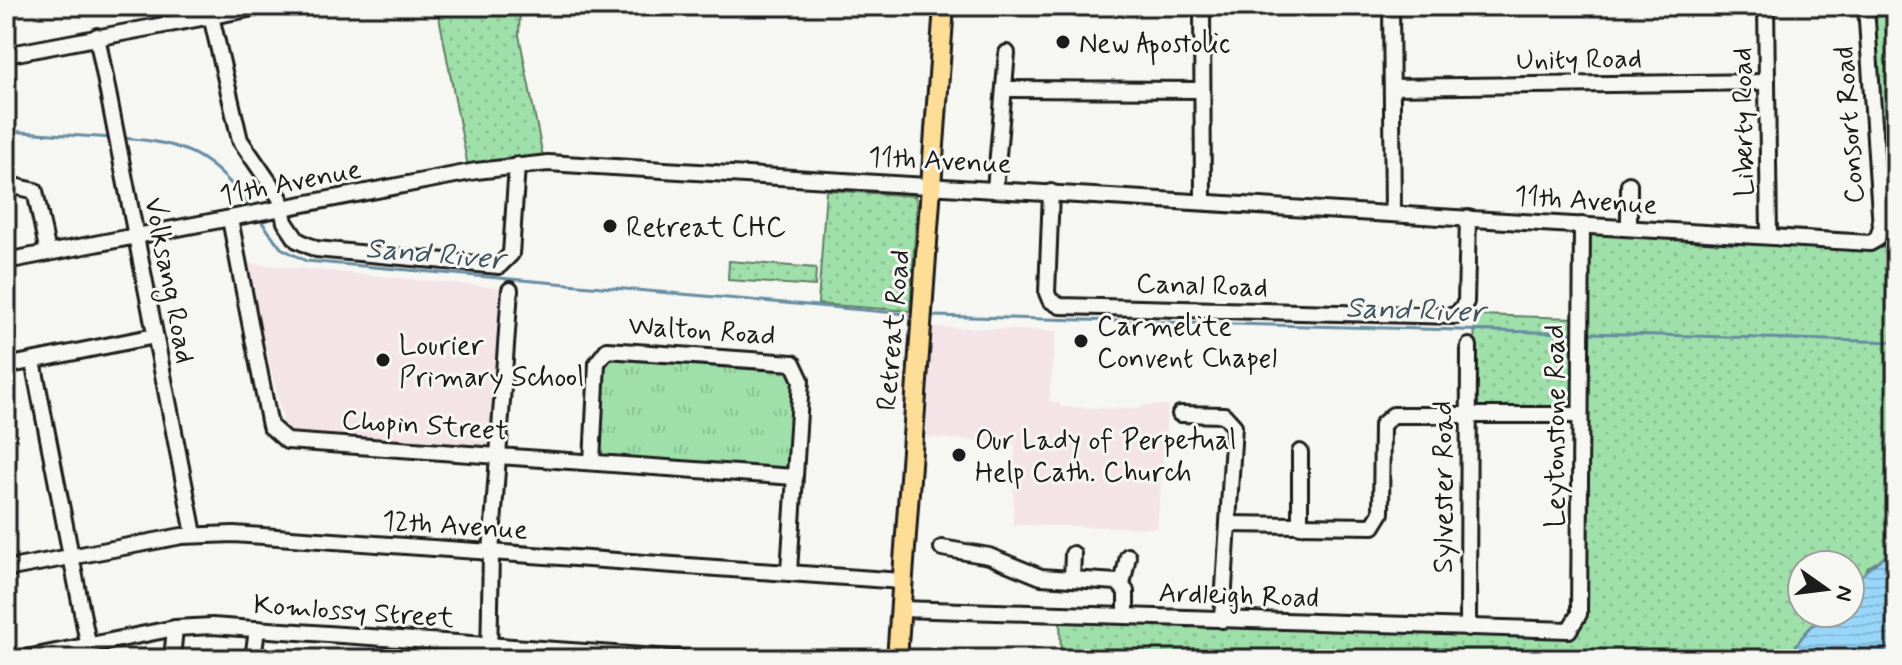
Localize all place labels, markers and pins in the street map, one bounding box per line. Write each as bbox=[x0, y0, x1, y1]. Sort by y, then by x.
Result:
place label: New Apostolic bbox=[1079, 26, 1230, 66]
marker: New Apostolic bbox=[1054, 33, 1072, 51]
place label: Retreat CHC bbox=[626, 210, 786, 247]
marker: Retreat CHC bbox=[601, 217, 619, 235]
place label: Carmelite Convent Chapel bbox=[1097, 309, 1277, 378]
place label: Lourier Primary School bbox=[399, 328, 584, 397]
marker: Carmelite Convent Chapel bbox=[1072, 332, 1090, 350]
marker: Lourier Primary School bbox=[374, 351, 392, 369]
place label: Our Lady of Perpetual Help Cath. Church bbox=[975, 423, 1236, 492]
marker: Our Lady of Perpetual Help Cath. Church bbox=[950, 446, 968, 464]

